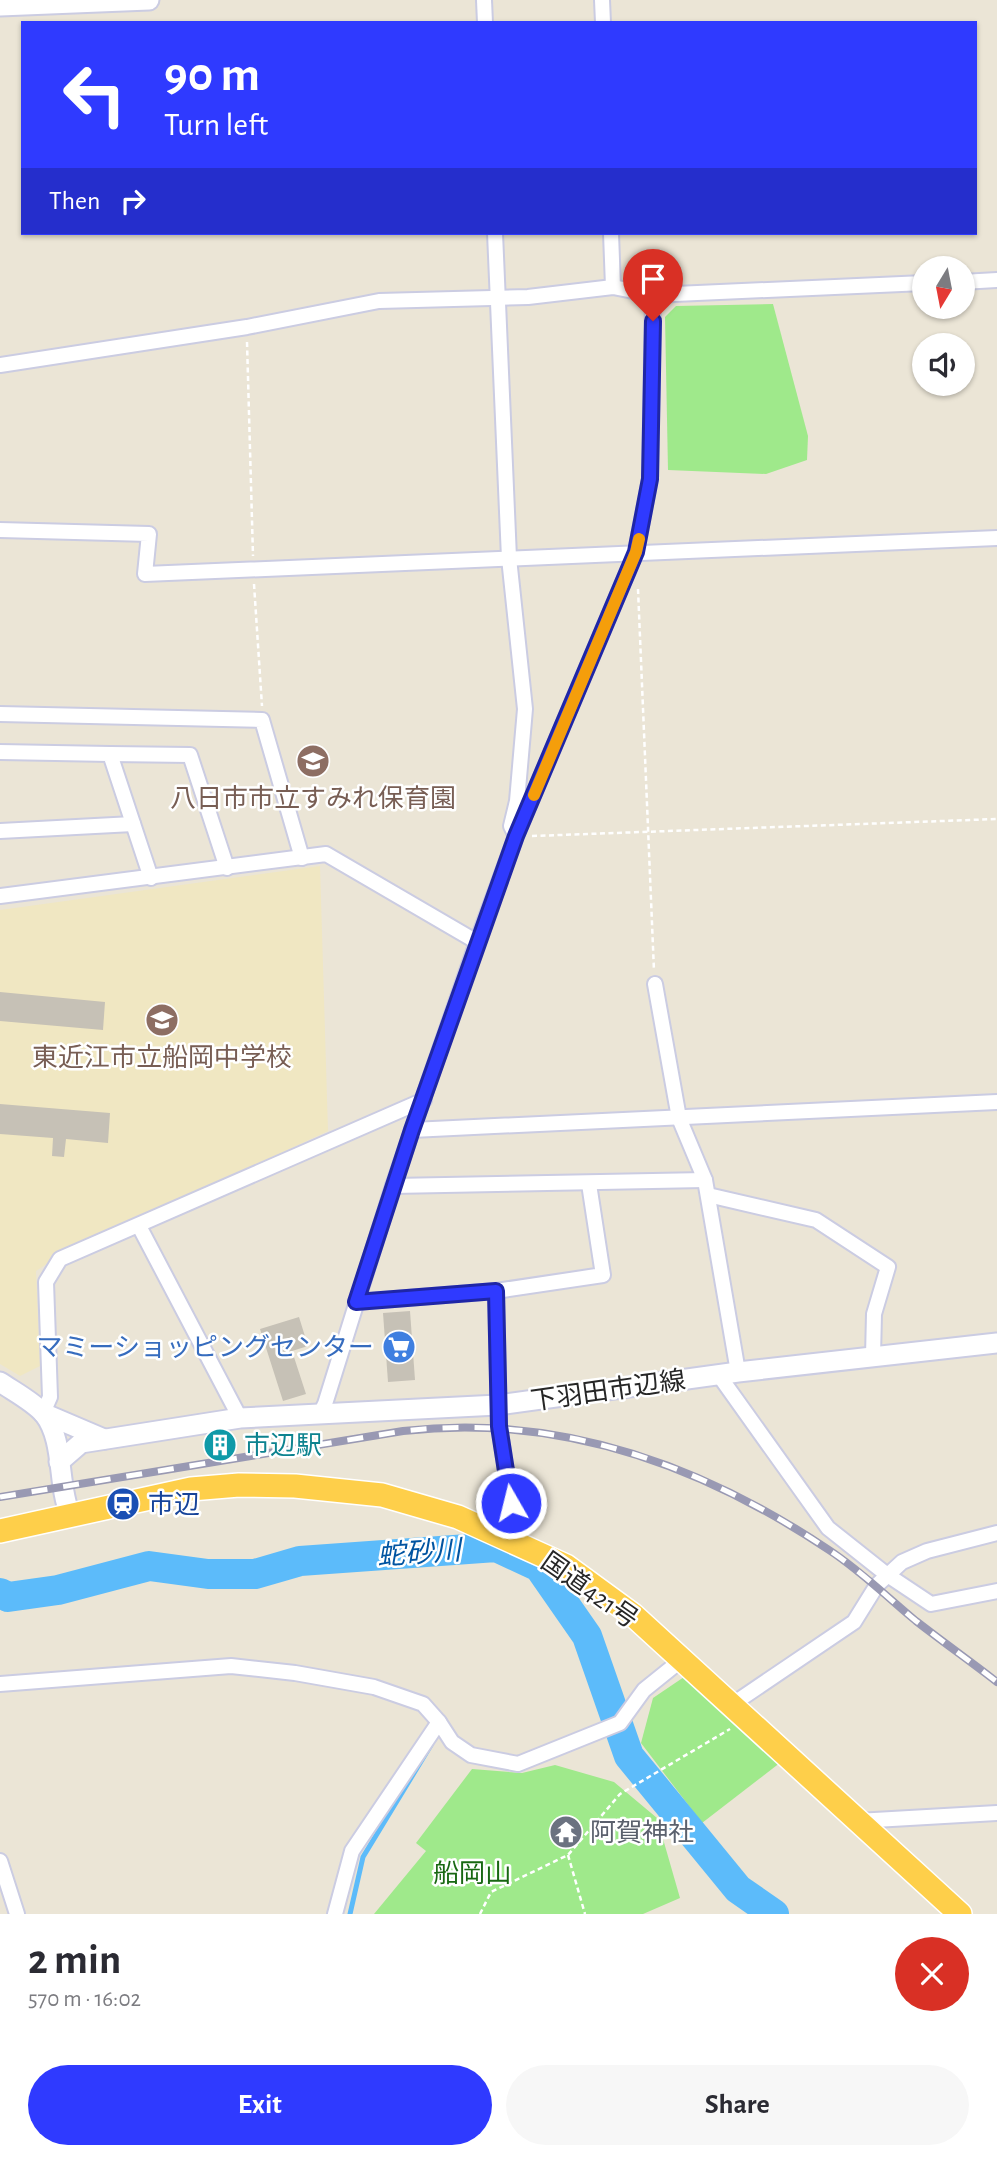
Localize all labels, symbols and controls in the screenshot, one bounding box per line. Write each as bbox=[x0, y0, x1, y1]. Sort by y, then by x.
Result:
icon: left bbox=[49, 49, 140, 140]
text: 90 m bbox=[164, 51, 260, 100]
text: Turn left bbox=[164, 109, 268, 141]
icon: right bbox=[114, 182, 152, 220]
text: Then bbox=[49, 188, 100, 214]
pin bbox=[623, 249, 683, 321]
north arrow bbox=[912, 256, 975, 318]
map controls bbox=[912, 256, 975, 396]
icon: arrive bbox=[634, 260, 672, 298]
button: sound bbox=[912, 333, 975, 396]
school or university icon: 八日市市立すみれ保育園 bbox=[294, 742, 332, 780]
place label: 八日市市立すみれ保育園 bbox=[170, 784, 456, 812]
school or university icon: 東近江市立船岡中学校 bbox=[143, 1001, 181, 1039]
place label: 東近江市立船岡中学校 bbox=[32, 1043, 292, 1071]
supermarket icon: マミーショッピングセンター bbox=[380, 1328, 418, 1366]
place label: マミーショッピングセンター bbox=[37, 1333, 374, 1361]
street label: 下羽田市辺線 bbox=[529, 1366, 687, 1415]
building icon: 市辺駅 bbox=[201, 1426, 239, 1464]
place label: 市辺駅 bbox=[244, 1432, 322, 1459]
position arrow bbox=[474, 1466, 548, 1540]
station icon: 市辺 bbox=[104, 1485, 142, 1523]
place label: 市辺 bbox=[148, 1491, 200, 1518]
water label: 蛇砂川 bbox=[376, 1535, 465, 1571]
street label: 国道421号 bbox=[536, 1547, 643, 1633]
temple icon: 阿賀神社 bbox=[547, 1813, 585, 1851]
place label: 阿賀神社 bbox=[590, 1819, 694, 1846]
park label: 船岡山 bbox=[433, 1860, 511, 1887]
button: close bbox=[895, 1937, 969, 2011]
text: 2 min bbox=[28, 1939, 121, 1981]
text: 570 m · 16:02 bbox=[28, 1988, 141, 2011]
button: Exit bbox=[28, 2065, 492, 2145]
button: Share bbox=[506, 2065, 969, 2145]

